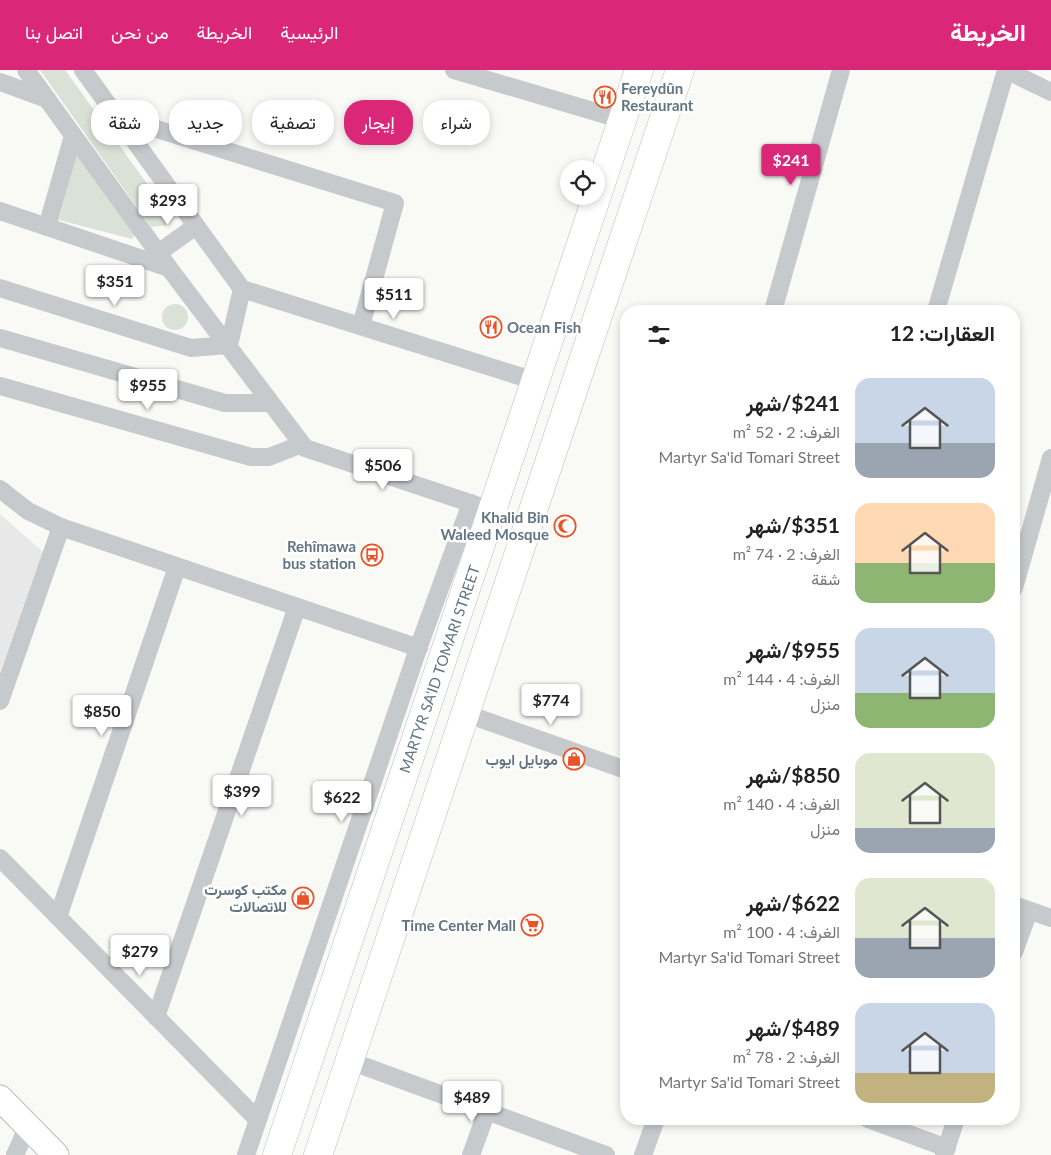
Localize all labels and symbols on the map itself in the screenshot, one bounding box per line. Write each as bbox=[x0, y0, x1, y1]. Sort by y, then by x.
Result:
place label: Fereydûn Restaurant bbox=[621, 79, 694, 114]
restaurant icon: Fereydûn Restaurant bbox=[593, 85, 617, 109]
pin: $241 bbox=[761, 144, 821, 186]
pin: $293 bbox=[138, 184, 198, 226]
pin: $351 bbox=[85, 264, 145, 307]
pin: $511 bbox=[364, 278, 424, 320]
restaurant icon: Ocean Fish bbox=[479, 315, 503, 339]
place label: Ocean Fish bbox=[507, 318, 581, 336]
pin: $955 bbox=[118, 368, 178, 411]
pin: $506 bbox=[353, 448, 413, 491]
place label: Khalid Bin Waleed Mosque bbox=[441, 508, 549, 543]
mosque icon: Khalid Bin Waleed Mosque bbox=[553, 514, 577, 538]
place label: Rehîmawa bus station bbox=[282, 537, 356, 572]
bus stop icon: Rehîmawa bus station bbox=[360, 543, 384, 567]
street label: MARTYR SA'ID TOMARI STREET bbox=[395, 563, 483, 775]
pin: $774 bbox=[521, 684, 581, 726]
pin: $850 bbox=[72, 694, 132, 737]
shop icon: موبايل ايوب bbox=[562, 747, 586, 771]
place label: موبايل ايوب bbox=[486, 750, 558, 769]
pin: $399 bbox=[212, 774, 272, 817]
pin: $622 bbox=[312, 780, 372, 823]
place label: مكتب كوسرت للاتصالات bbox=[204, 880, 287, 915]
shop icon: مكتب كوسرت للاتصالات bbox=[291, 886, 315, 910]
supermarket icon: Time Center Mall bbox=[520, 913, 544, 937]
place label: Time Center Mall bbox=[401, 916, 516, 934]
pin: $279 bbox=[110, 934, 170, 977]
pin: $489 bbox=[442, 1080, 502, 1123]

